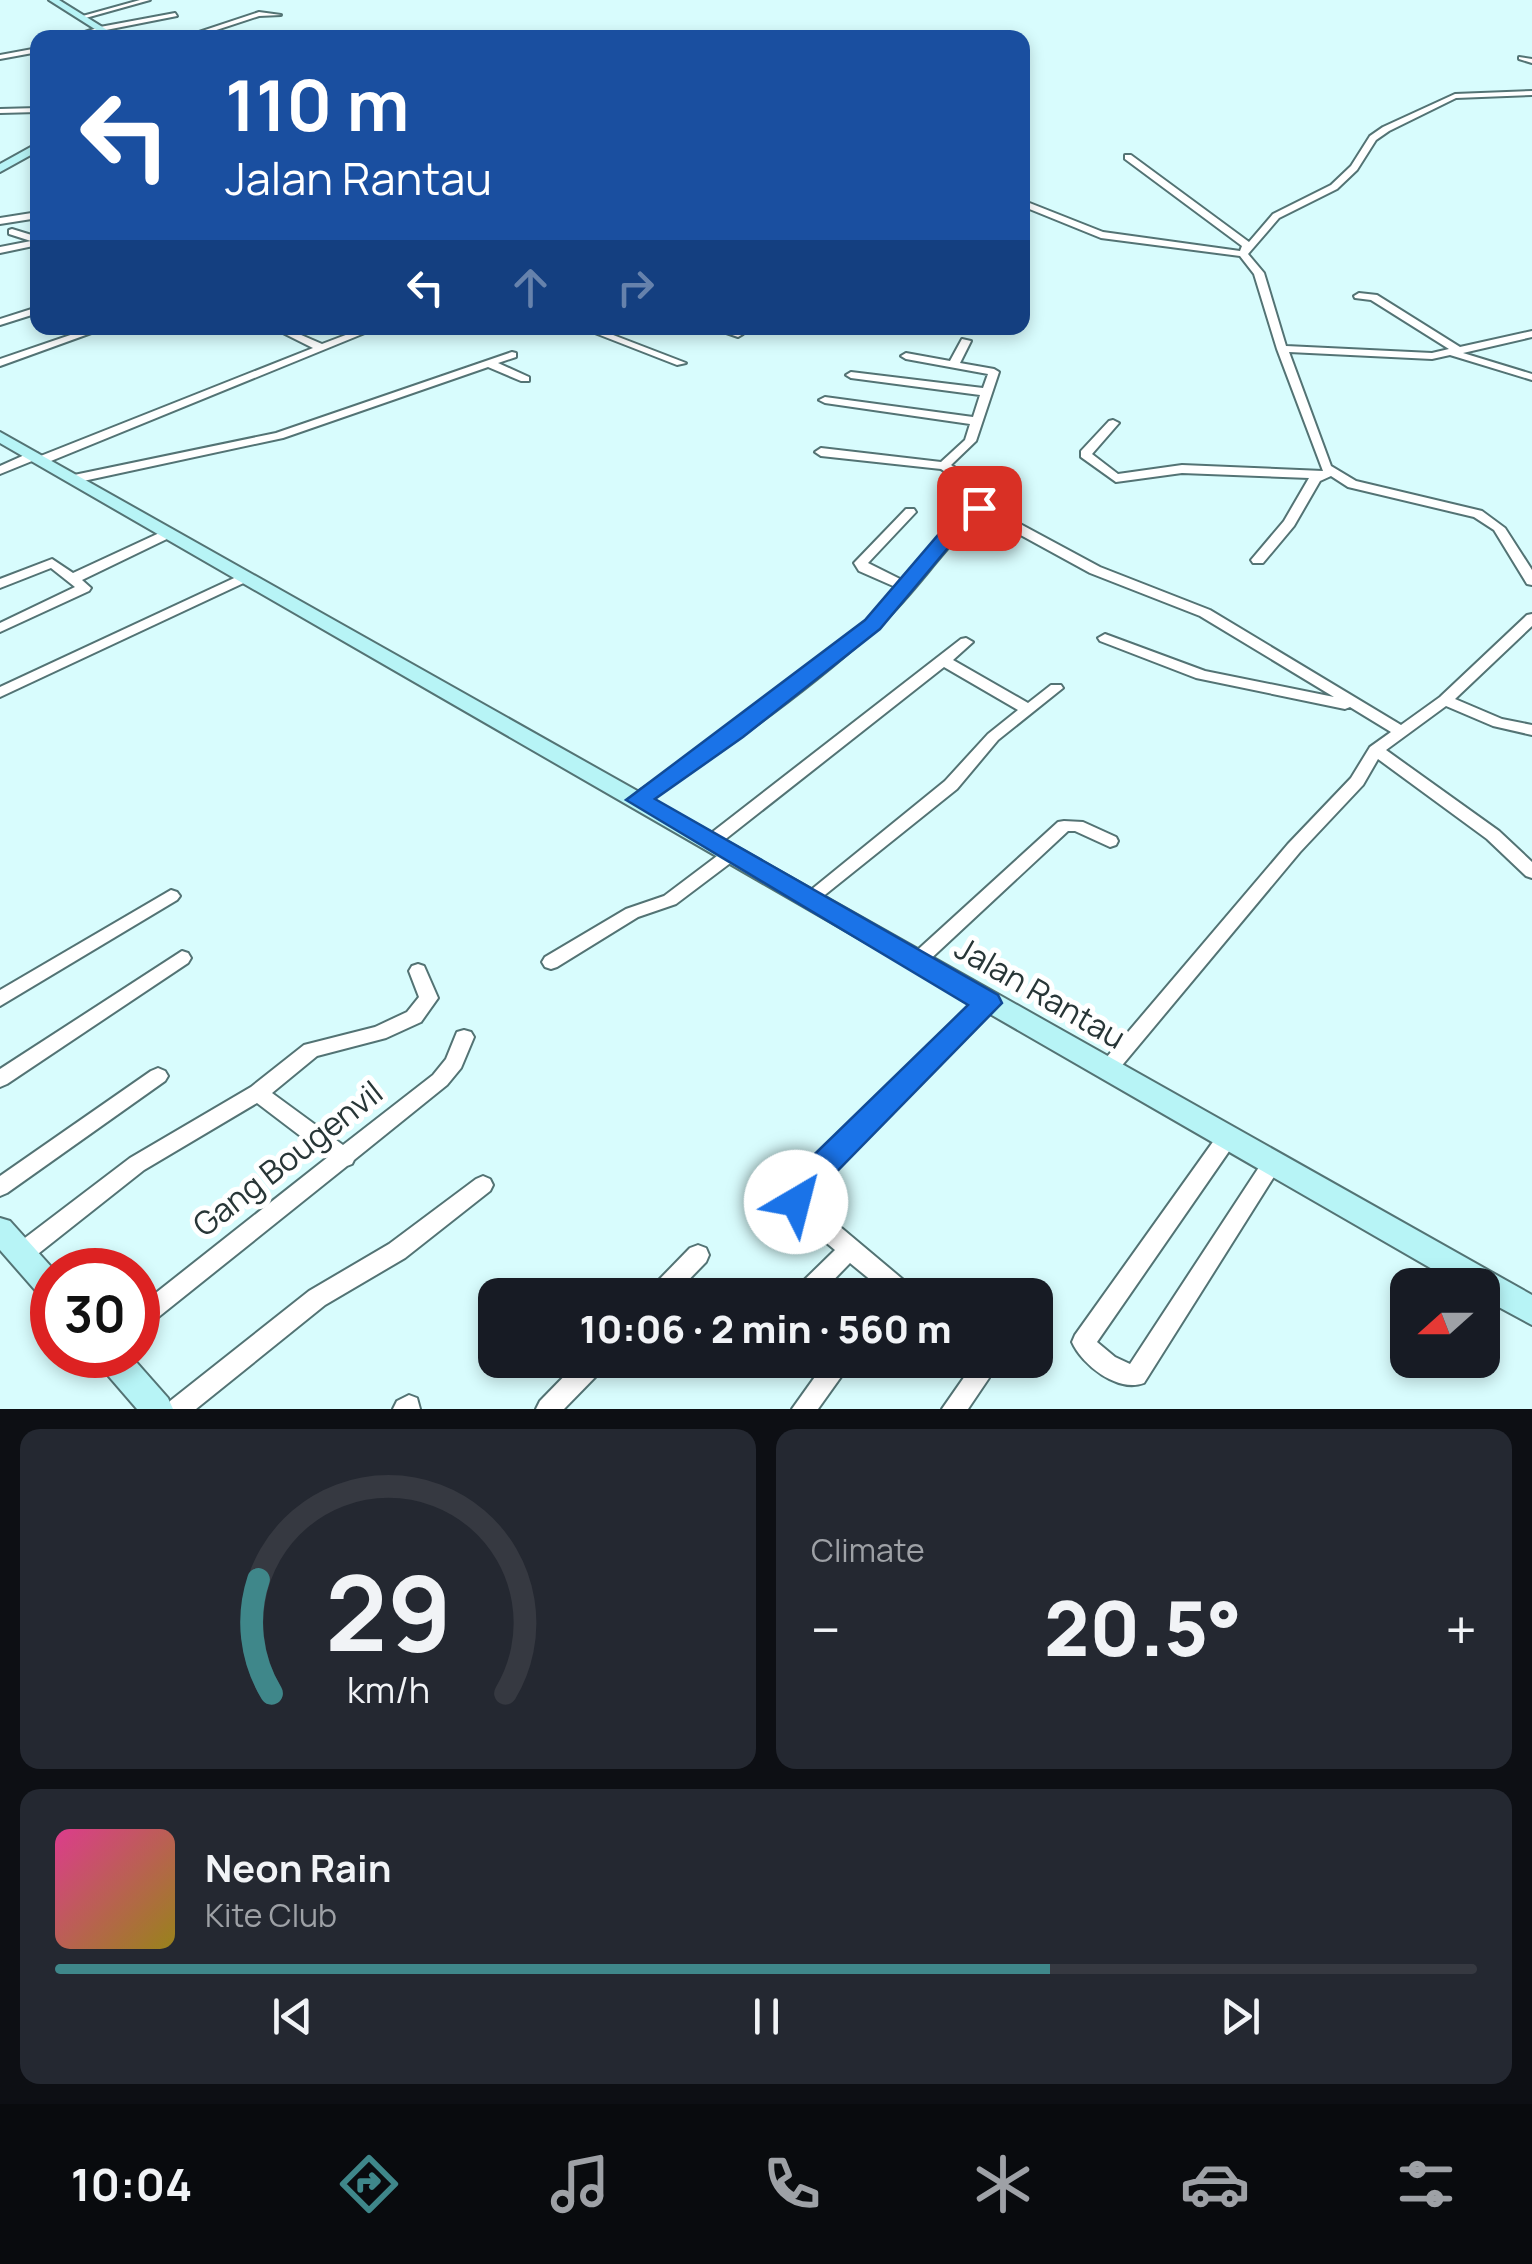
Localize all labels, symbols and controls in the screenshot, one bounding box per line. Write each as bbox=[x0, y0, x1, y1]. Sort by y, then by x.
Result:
text: 110 m bbox=[225, 56, 409, 152]
icon: left bbox=[60, 70, 190, 200]
text: Jalan Rantau bbox=[225, 147, 492, 209]
icon: left bbox=[398, 260, 453, 315]
icon: ahead bbox=[503, 260, 558, 315]
icon: right bbox=[608, 260, 663, 315]
pin bbox=[937, 466, 1022, 551]
icon: arrive bbox=[952, 481, 1007, 536]
street label: Jalan Rantau bbox=[947, 926, 1134, 1059]
street label: Gang Bougenvil bbox=[183, 1070, 391, 1246]
position arrow bbox=[744, 1150, 848, 1254]
speed limit sign: 30 bbox=[30, 1248, 160, 1378]
north arrow bbox=[1390, 1268, 1500, 1378]
map controls bbox=[1390, 1268, 1500, 1378]
text: 10:06 · 2 min · 560 m bbox=[579, 1302, 952, 1354]
text: Climate bbox=[811, 1528, 925, 1572]
text: 29 bbox=[325, 1540, 451, 1682]
text: 20.5° bbox=[1044, 1576, 1242, 1679]
text: − bbox=[811, 1591, 841, 1667]
text: + bbox=[1445, 1591, 1477, 1667]
text: km/h bbox=[346, 1665, 430, 1714]
text: Neon Rain bbox=[205, 1841, 391, 1893]
text: Kite Club bbox=[205, 1893, 337, 1937]
icon: previous bbox=[265, 1989, 320, 2044]
icon: pause bbox=[739, 1989, 794, 2044]
icon: next bbox=[1213, 1989, 1268, 2044]
icon: directions bbox=[334, 2149, 404, 2219]
icon: music bbox=[545, 2149, 615, 2219]
icon: phone bbox=[757, 2149, 827, 2219]
icon: climate bbox=[968, 2149, 1038, 2219]
icon: car bbox=[1180, 2149, 1250, 2219]
icon: filters bbox=[1391, 2149, 1461, 2219]
text: 10:04 bbox=[71, 2153, 192, 2215]

